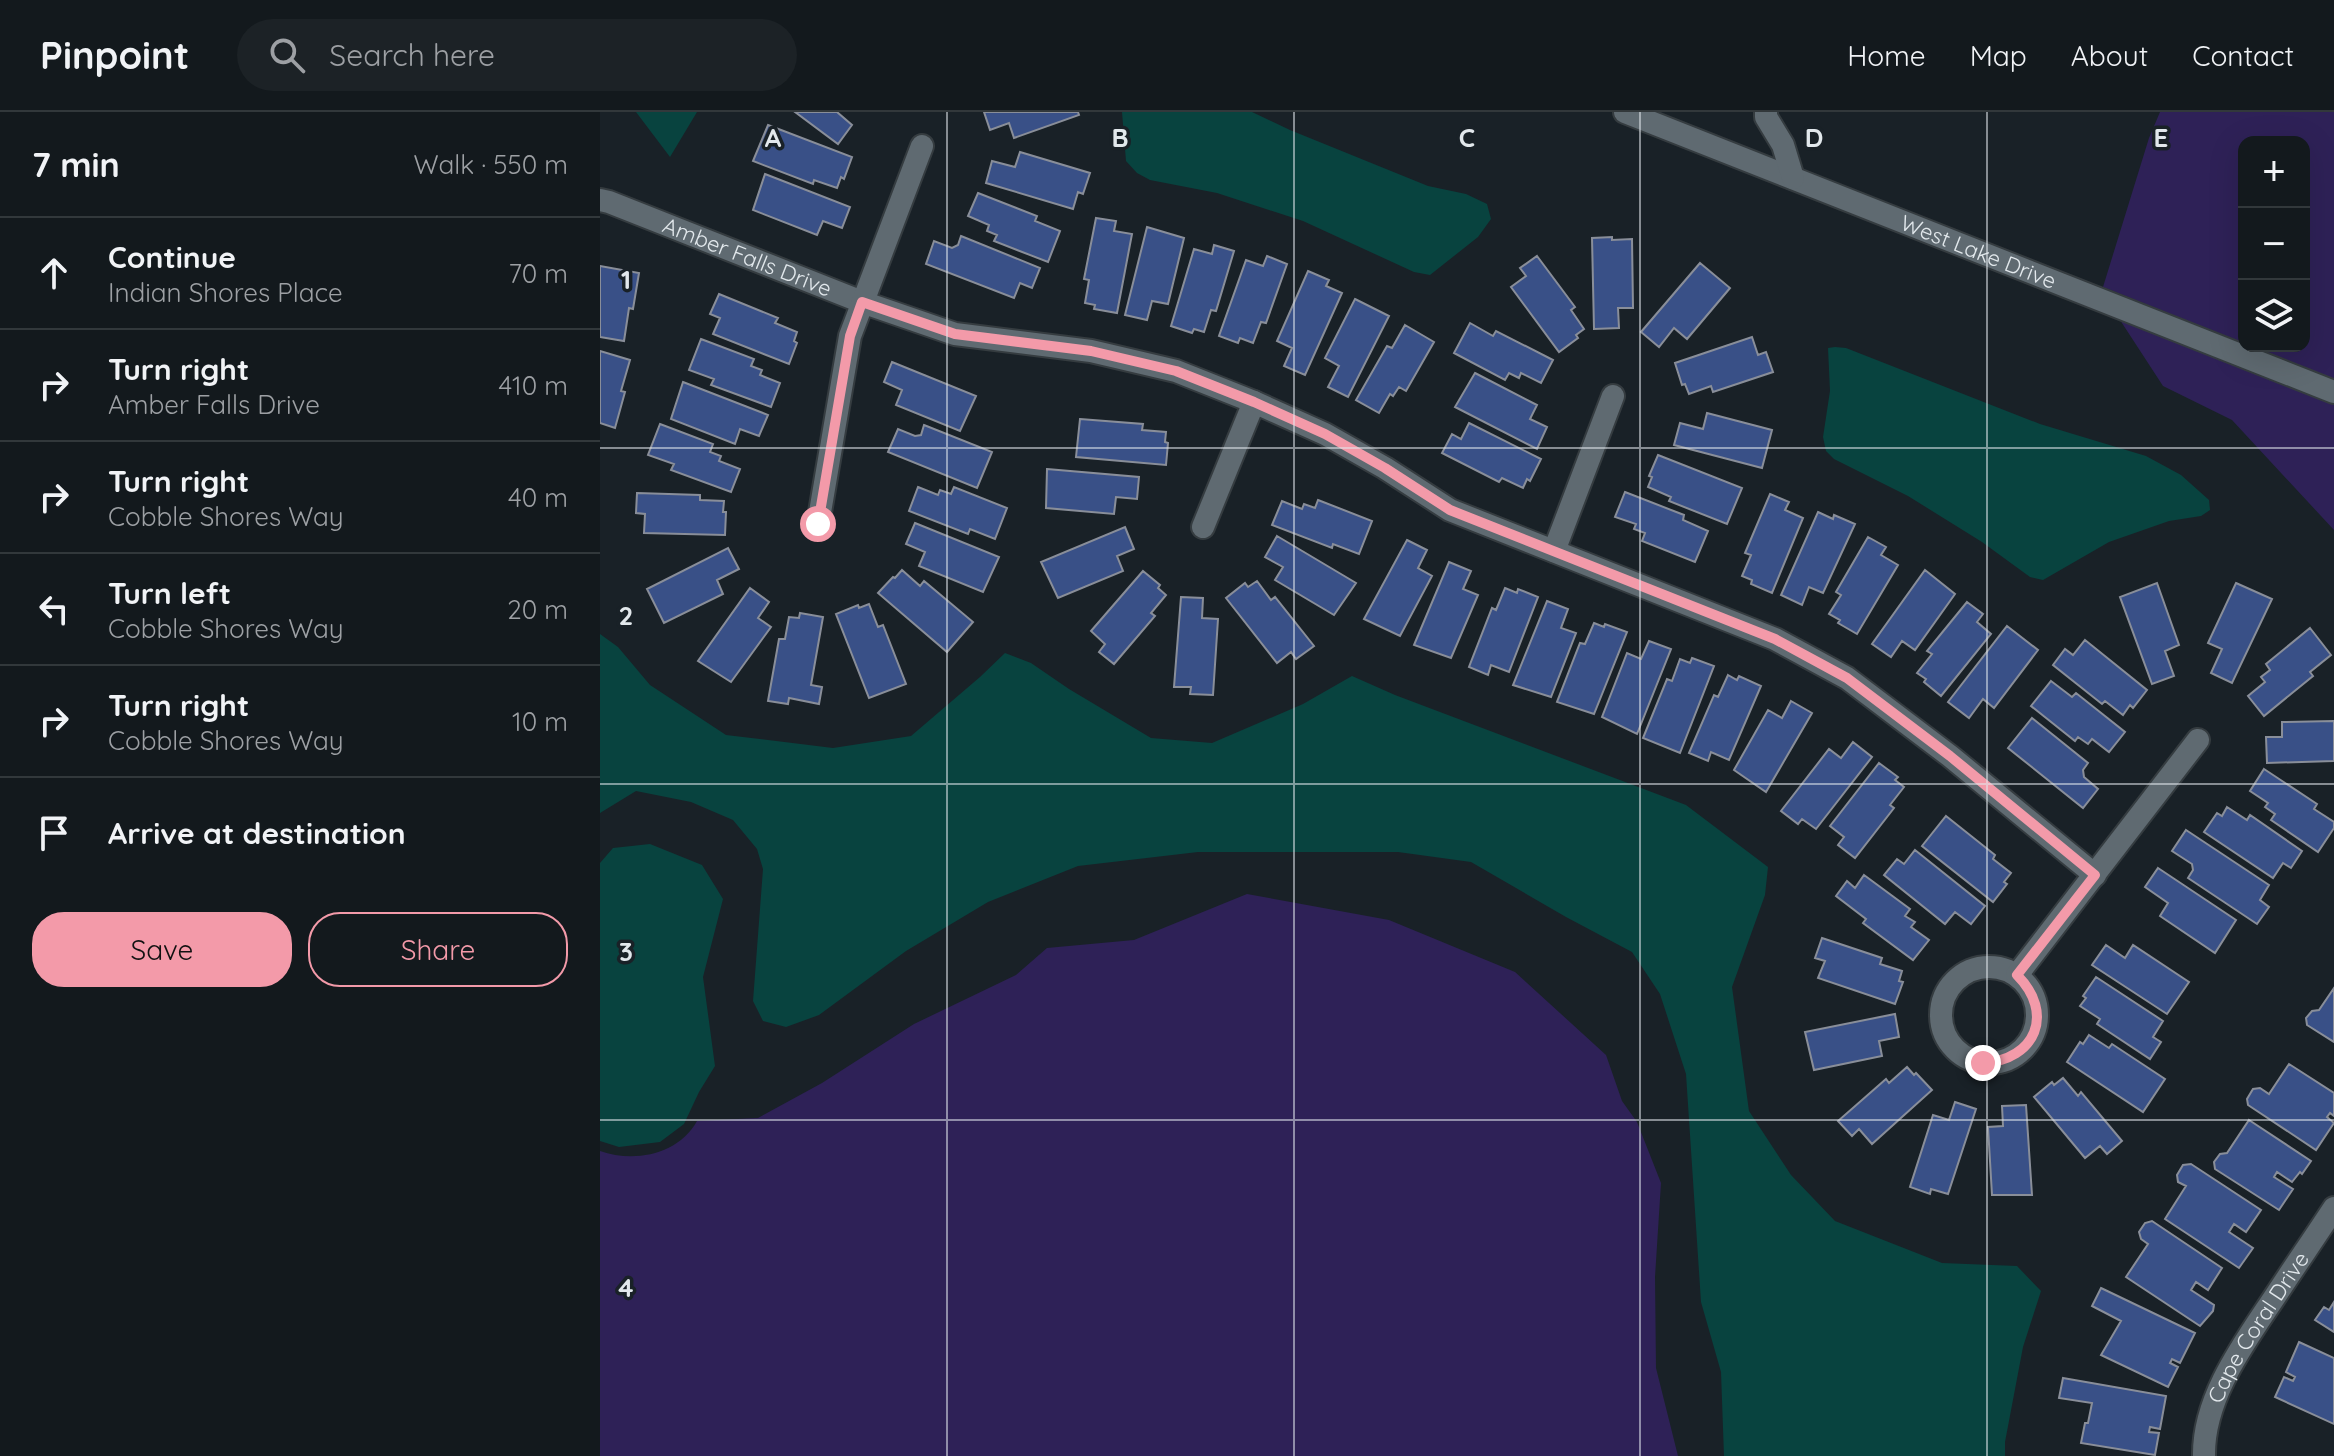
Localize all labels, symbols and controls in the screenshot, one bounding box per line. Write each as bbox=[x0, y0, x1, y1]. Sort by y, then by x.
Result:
search box bbox=[237, 19, 797, 91]
text: Pinpoint bbox=[40, 31, 189, 79]
icon: search bbox=[265, 33, 309, 77]
text: Search here bbox=[329, 36, 495, 74]
text: Home bbox=[1847, 38, 1926, 73]
text: Map bbox=[1970, 38, 2027, 73]
text: About bbox=[2071, 38, 2148, 73]
text: Contact bbox=[2192, 38, 2294, 73]
text: A bbox=[765, 121, 782, 154]
text: B bbox=[1111, 121, 1129, 154]
text: C bbox=[1459, 121, 1475, 154]
text: D bbox=[1805, 121, 1823, 154]
text: E bbox=[2154, 121, 2168, 154]
map controls bbox=[2238, 136, 2310, 352]
button: + bbox=[2238, 136, 2310, 208]
text: 7 min bbox=[32, 143, 120, 186]
text: Walk · 550 m bbox=[414, 148, 568, 181]
street label: West Lake Drive bbox=[1897, 208, 2060, 295]
button: − bbox=[2238, 208, 2310, 280]
street label: Amber Falls Drive bbox=[659, 211, 836, 303]
text: Continue bbox=[108, 238, 236, 276]
icon: ahead bbox=[32, 251, 76, 295]
text: 70 m bbox=[508, 257, 568, 290]
text: 1 bbox=[621, 263, 631, 296]
text: Indian Shores Place bbox=[108, 276, 343, 309]
button: layers bbox=[2238, 280, 2310, 352]
text: Turn right bbox=[108, 350, 249, 388]
icon: right bbox=[32, 363, 76, 407]
text: 410 m bbox=[499, 369, 568, 402]
text: Amber Falls Drive bbox=[108, 388, 320, 421]
text: Turn right bbox=[108, 462, 249, 500]
icon: right bbox=[32, 475, 76, 519]
text: 40 m bbox=[508, 481, 568, 514]
text: Cobble Shores Way bbox=[108, 500, 344, 533]
route start bbox=[800, 506, 836, 542]
text: Turn left bbox=[108, 574, 231, 612]
icon: left bbox=[32, 587, 76, 631]
text: 20 m bbox=[507, 593, 568, 626]
text: 2 bbox=[619, 599, 633, 632]
text: Cobble Shores Way bbox=[108, 612, 344, 645]
text: Turn right bbox=[108, 686, 249, 724]
icon: right bbox=[32, 699, 76, 743]
text: 10 m bbox=[512, 705, 568, 738]
text: Cobble Shores Way bbox=[108, 724, 344, 757]
icon: arrive bbox=[32, 811, 76, 855]
text: Arrive at destination bbox=[108, 814, 406, 852]
button: Save bbox=[32, 912, 292, 987]
button: Share bbox=[308, 912, 568, 987]
text: 3 bbox=[619, 935, 633, 968]
route end bbox=[1965, 1045, 2001, 1081]
street label: Cape Coral Drive bbox=[2201, 1246, 2315, 1407]
text: 4 bbox=[618, 1271, 634, 1304]

